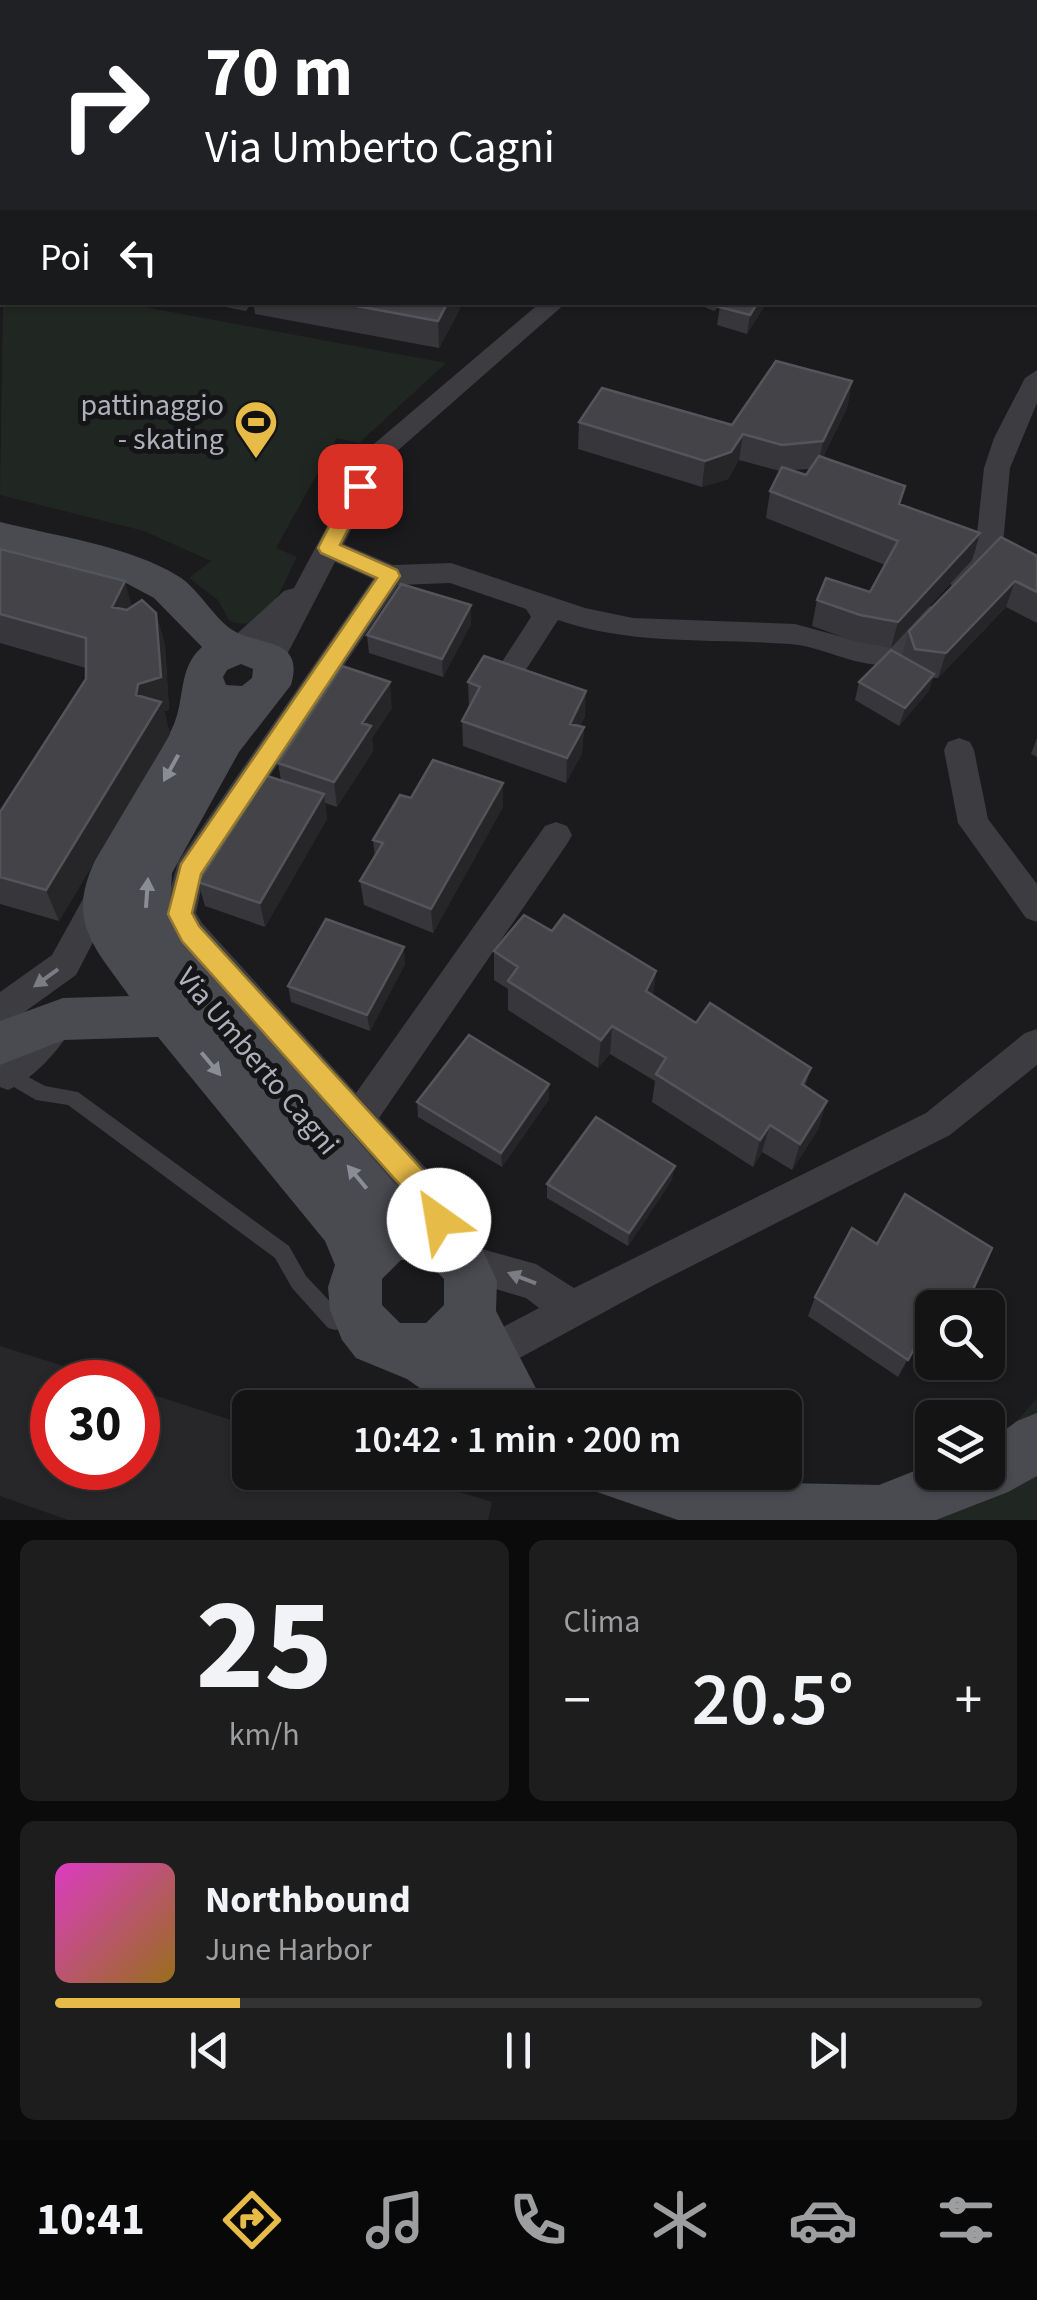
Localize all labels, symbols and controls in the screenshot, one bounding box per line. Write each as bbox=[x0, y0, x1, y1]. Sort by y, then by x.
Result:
text: 70 m bbox=[205, 23, 353, 123]
icon: right bbox=[40, 40, 170, 170]
text: Via Umberto Cagni bbox=[205, 116, 555, 180]
icon: left bbox=[111, 230, 166, 285]
text: Poi bbox=[40, 231, 91, 285]
place label: pattinaggio - skating bbox=[81, 384, 224, 461]
sports icon: pattinaggio - skating bbox=[233, 399, 279, 460]
pin bbox=[318, 444, 403, 529]
icon: arrive bbox=[333, 459, 388, 514]
one-way arrow bbox=[162, 753, 179, 782]
one-way arrow bbox=[140, 876, 156, 908]
street label: Via Umberto Cagni bbox=[166, 958, 349, 1164]
one-way arrow bbox=[33, 967, 59, 987]
one-way arrow bbox=[199, 1051, 221, 1076]
one-way arrow bbox=[346, 1165, 368, 1190]
position arrow bbox=[387, 1168, 491, 1272]
one-way arrow bbox=[507, 1269, 537, 1285]
map controls bbox=[915, 1290, 1005, 1490]
button: search bbox=[915, 1290, 1005, 1380]
speed limit sign: 30 bbox=[30, 1360, 160, 1490]
button: layers bbox=[915, 1400, 1005, 1490]
text: 10:42 · 1 min · 200 m bbox=[353, 1413, 681, 1467]
text: 25 bbox=[196, 1554, 333, 1739]
text: Clima bbox=[564, 1599, 640, 1645]
text: 20.5° bbox=[692, 1647, 854, 1754]
text: − bbox=[564, 1662, 591, 1740]
text: + bbox=[955, 1662, 982, 1740]
text: km/h bbox=[229, 1712, 300, 1758]
text: Northbound bbox=[205, 1873, 411, 1927]
text: June Harbor bbox=[205, 1927, 372, 1973]
icon: previous bbox=[182, 2023, 237, 2078]
icon: pause bbox=[491, 2023, 546, 2078]
icon: next bbox=[800, 2023, 855, 2078]
icon: directions bbox=[217, 2185, 287, 2255]
icon: music bbox=[360, 2185, 430, 2255]
icon: phone bbox=[503, 2185, 573, 2255]
icon: climate bbox=[645, 2185, 715, 2255]
icon: car bbox=[788, 2185, 858, 2255]
icon: filters bbox=[931, 2185, 1001, 2255]
text: 10:41 bbox=[36, 2188, 145, 2252]

